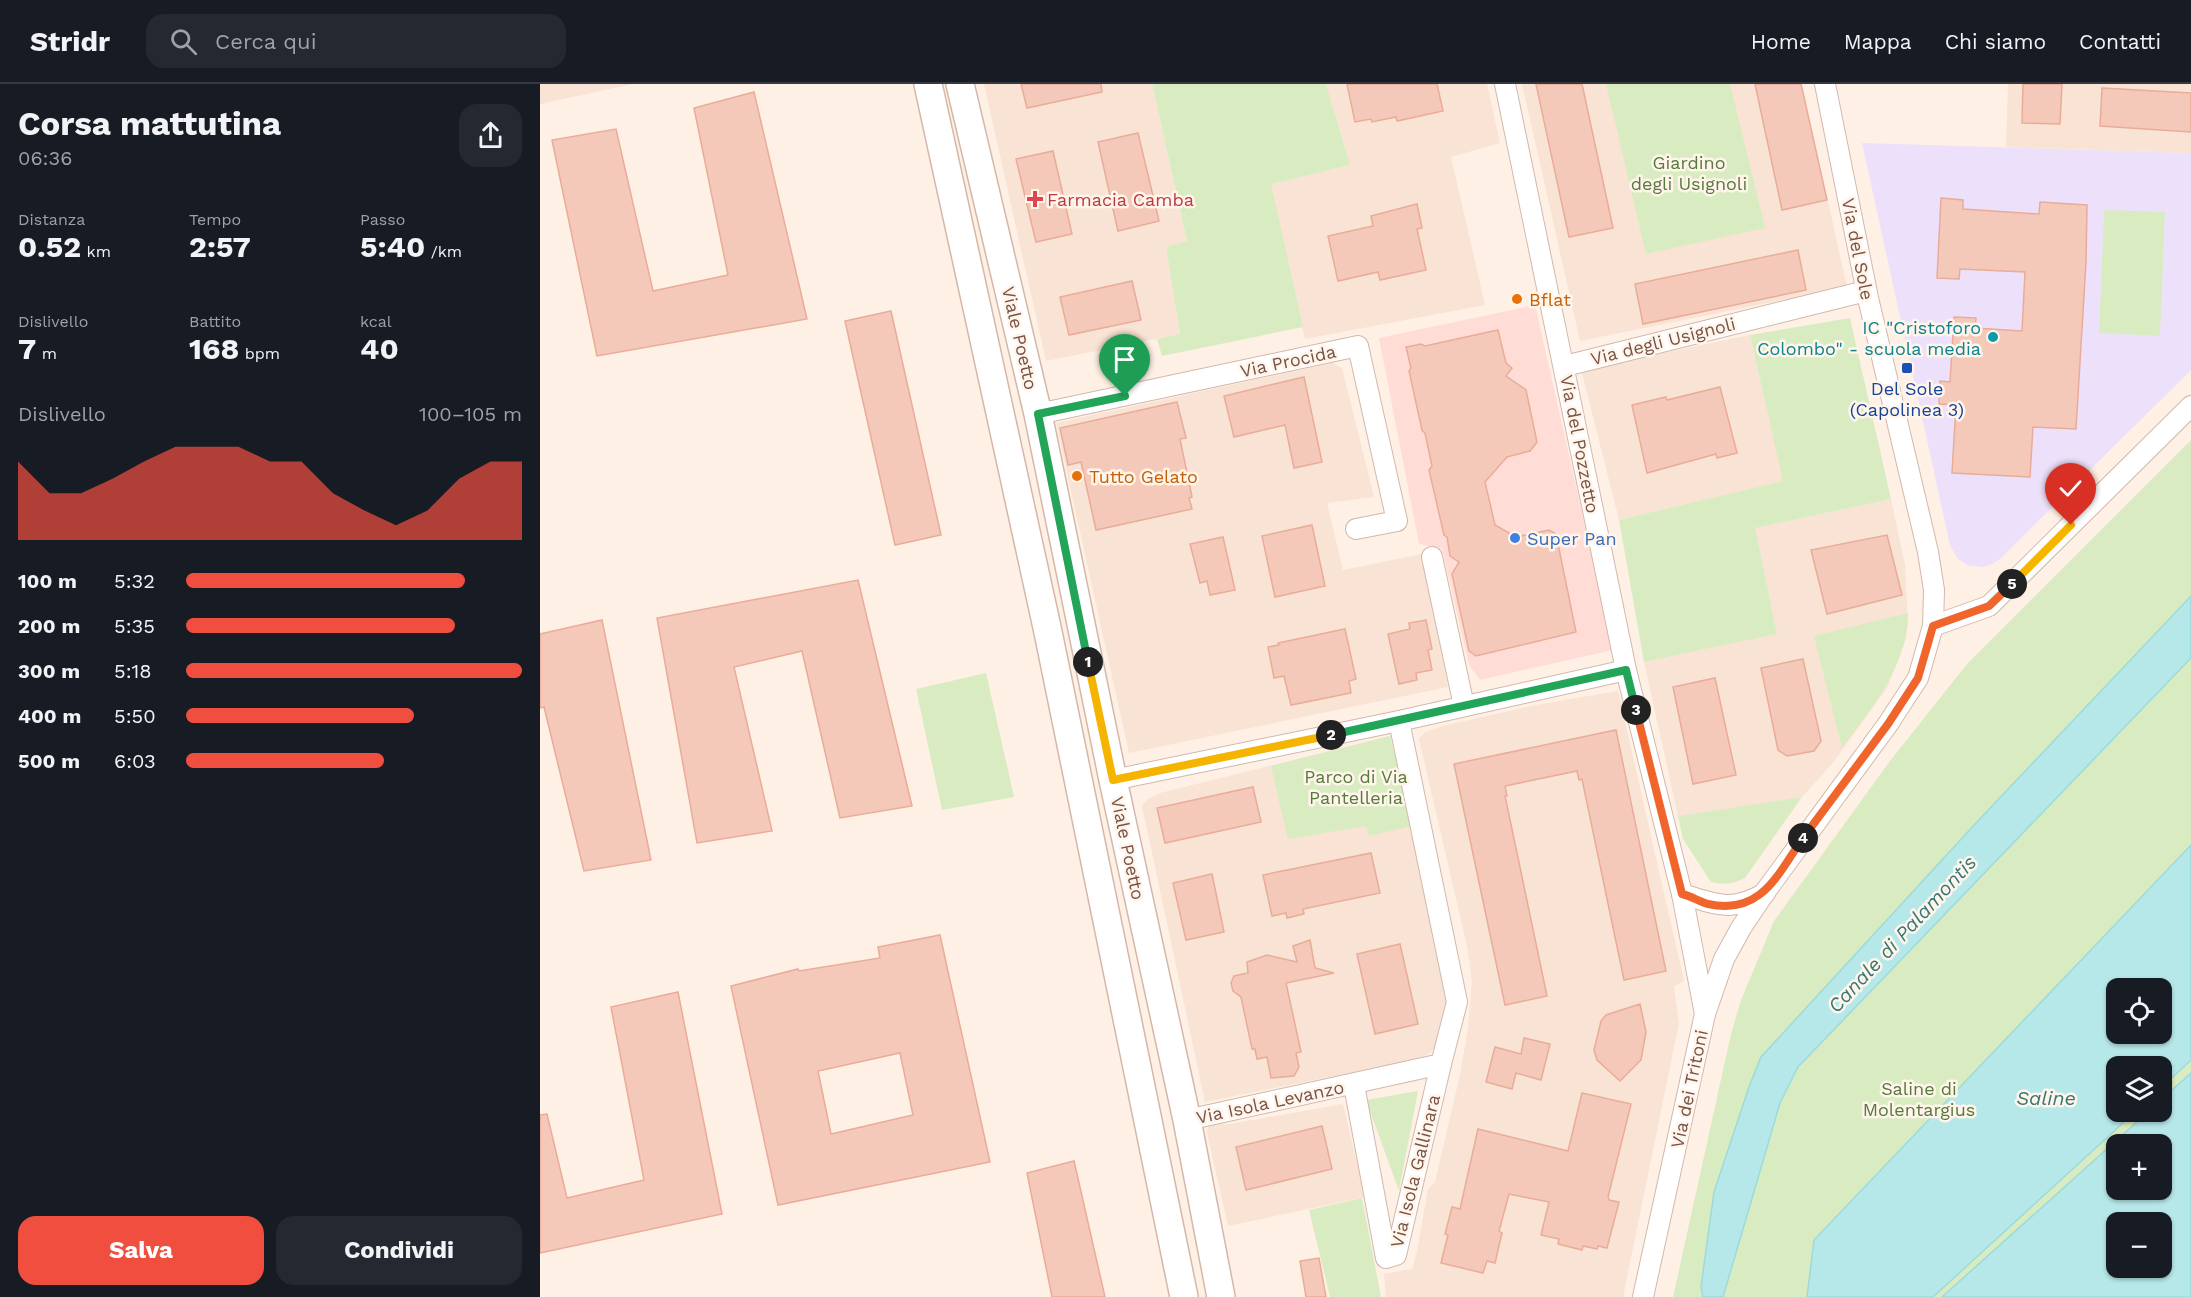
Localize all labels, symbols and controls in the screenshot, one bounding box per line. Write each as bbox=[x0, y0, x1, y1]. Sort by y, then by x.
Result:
search box bbox=[146, 14, 566, 68]
text: Stridr bbox=[30, 25, 110, 58]
icon: search bbox=[167, 25, 200, 58]
text: Cerca qui bbox=[215, 29, 317, 54]
text: Home bbox=[1751, 29, 1811, 54]
text: Mappa bbox=[1844, 29, 1912, 54]
text: Chi siamo bbox=[1945, 29, 2046, 54]
text: Contatti bbox=[2079, 29, 2161, 54]
text: Corsa mattutina bbox=[18, 104, 281, 143]
button: share bbox=[459, 104, 522, 167]
text: 06:36 bbox=[18, 146, 72, 170]
park label: Giardino degli Usignoli bbox=[1631, 152, 1747, 194]
place label: Farmacia Camba bbox=[1047, 189, 1194, 210]
marker: Farmacia Camba bbox=[1028, 192, 1042, 206]
street label: Via del Sole bbox=[1838, 196, 1878, 302]
text: Distanza bbox=[18, 210, 85, 229]
text: Tempo bbox=[189, 210, 241, 229]
text: Passo bbox=[360, 210, 405, 229]
text: 0.52 bbox=[18, 229, 81, 264]
text: 2:57 bbox=[189, 229, 251, 264]
text: 5:40 bbox=[360, 229, 425, 264]
text: km bbox=[81, 242, 111, 261]
text: /km bbox=[425, 242, 462, 261]
street label: Viale Poetto bbox=[998, 284, 1042, 392]
place label: Bflat bbox=[1529, 289, 1571, 310]
marker: Bflat bbox=[1510, 292, 1524, 306]
text: Dislivello bbox=[18, 312, 88, 331]
text: Battito bbox=[189, 312, 241, 331]
text: kcal bbox=[360, 312, 392, 331]
street label: Via degli Usignoli bbox=[1588, 313, 1738, 369]
place label: IC "Cristoforo Colombo" - scuola media bbox=[1757, 317, 1981, 359]
marker: IC "Cristoforo Colombo" - scuola media bbox=[1986, 330, 2000, 344]
text: 7 bbox=[18, 331, 36, 366]
text: 168 bbox=[189, 331, 239, 366]
text: 40 bbox=[360, 331, 399, 366]
pin bbox=[1099, 334, 1150, 396]
street label: Via Procida bbox=[1238, 341, 1338, 381]
icon: arrive bbox=[1108, 343, 1141, 376]
text: m bbox=[36, 344, 57, 363]
text: bpm bbox=[239, 344, 280, 363]
marker: Del Sole (Capolinea 3) bbox=[1900, 361, 1914, 375]
street label: Via del Pozzetto bbox=[1556, 373, 1604, 515]
place label: Del Sole (Capolinea 3) bbox=[1850, 378, 1964, 420]
text: Dislivello bbox=[18, 402, 106, 426]
text: 100–105 m bbox=[419, 402, 522, 426]
pin bbox=[2045, 463, 2096, 525]
place label: Tutto Gelato bbox=[1089, 466, 1198, 487]
marker: Tutto Gelato bbox=[1070, 469, 1084, 483]
icon: check bbox=[2054, 472, 2087, 505]
place label: Super Pan bbox=[1527, 528, 1617, 549]
marker: Super Pan bbox=[1508, 531, 1522, 545]
text: 100 m bbox=[18, 569, 77, 593]
text: 5:32 bbox=[114, 569, 155, 593]
pin: 5 bbox=[1997, 569, 2027, 599]
text: 5 bbox=[2007, 574, 2017, 593]
text: 200 m bbox=[18, 614, 80, 638]
text: 5:35 bbox=[114, 614, 155, 638]
pin: 1 bbox=[1073, 647, 1103, 677]
text: 1 bbox=[1085, 652, 1091, 671]
text: 300 m bbox=[18, 659, 80, 683]
text: 5:18 bbox=[114, 659, 152, 683]
pin: 3 bbox=[1621, 695, 1651, 725]
text: 3 bbox=[1631, 700, 1641, 719]
text: 400 m bbox=[18, 704, 81, 728]
text: 5:50 bbox=[114, 704, 156, 728]
pin: 2 bbox=[1316, 720, 1346, 750]
text: 2 bbox=[1326, 725, 1336, 744]
text: 500 m bbox=[18, 749, 80, 773]
text: 6:03 bbox=[114, 749, 156, 773]
park label: Parco di Via Pantelleria bbox=[1304, 766, 1408, 808]
street label: Viale Poetto bbox=[1107, 794, 1149, 902]
pin: 4 bbox=[1788, 823, 1818, 853]
text: 4 bbox=[1798, 828, 1808, 847]
water label: Canale di Palamontis bbox=[1823, 850, 1981, 1018]
map controls bbox=[2106, 978, 2172, 1278]
button: locate bbox=[2106, 978, 2172, 1044]
street label: Via dei Tritoni bbox=[1666, 1028, 1712, 1150]
button: layers bbox=[2106, 1056, 2172, 1122]
street label: Via Isola Levanzo bbox=[1194, 1076, 1346, 1128]
park label: Saline di Molentargius bbox=[1863, 1078, 1975, 1120]
water label: Saline bbox=[2016, 1086, 2076, 1110]
street label: Via Isola Gallinara bbox=[1386, 1092, 1444, 1250]
button: + bbox=[2106, 1134, 2172, 1200]
button: − bbox=[2106, 1212, 2172, 1278]
button: Salva bbox=[18, 1216, 264, 1285]
button: Condividi bbox=[276, 1216, 522, 1285]

